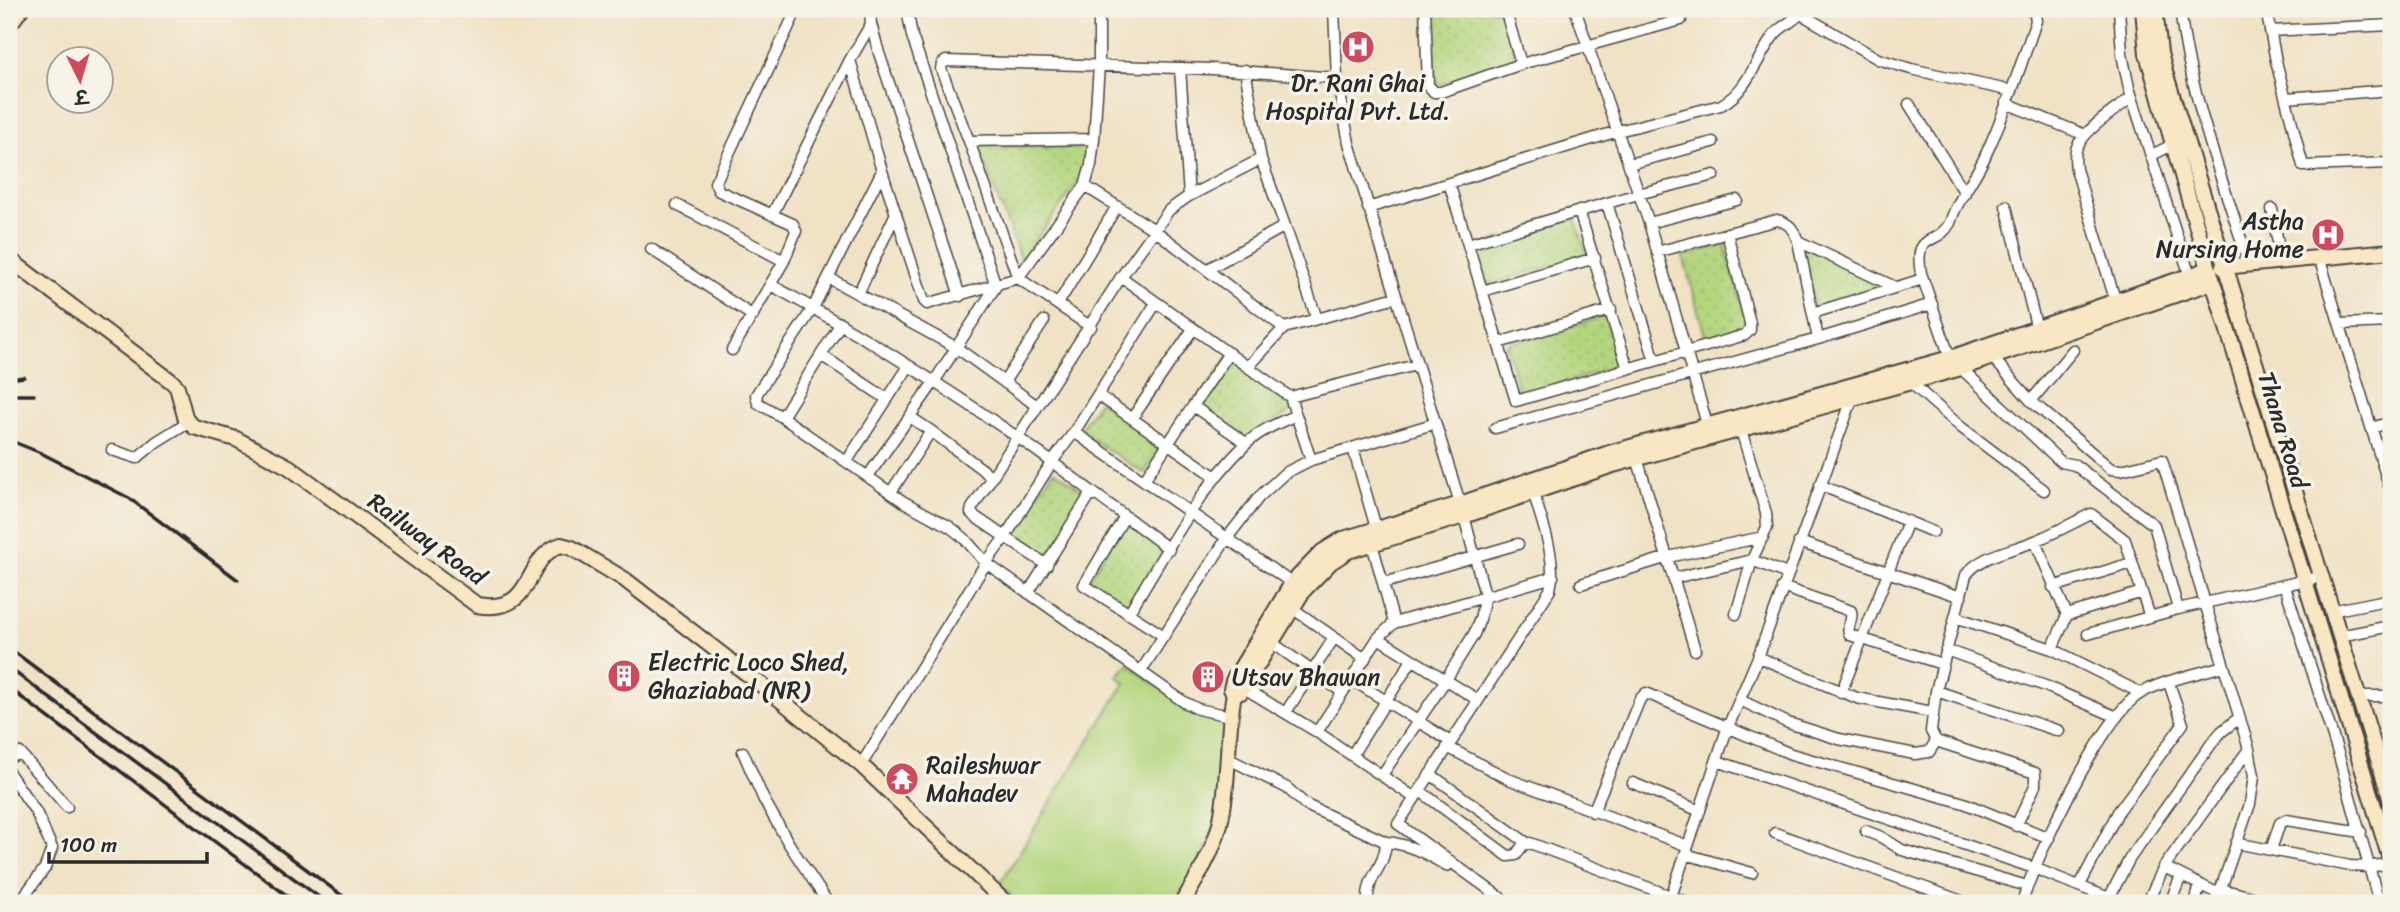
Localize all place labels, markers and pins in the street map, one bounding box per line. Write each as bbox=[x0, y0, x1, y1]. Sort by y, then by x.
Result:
hospital icon: Dr. Rani Ghai Hospital Pvt. Ltd. bbox=[1339, 28, 1377, 66]
place label: Dr. Rani Ghai Hospital Pvt. Ltd. bbox=[1266, 62, 1450, 132]
place label: Astha Nursing Home bbox=[2156, 200, 2304, 270]
hospital icon: Astha Nursing Home bbox=[2309, 216, 2347, 254]
place label: Electric Loco Shed, Ghaziabad (NR) bbox=[648, 641, 849, 711]
place label: Utsav Bhawan bbox=[1232, 656, 1380, 698]
building icon: Electric Loco Shed, Ghaziabad (NR) bbox=[605, 657, 643, 695]
building icon: Utsav Bhawan bbox=[1189, 658, 1227, 696]
place label: Raileshwar Mahadev bbox=[926, 744, 1042, 814]
temple icon: Raileshwar Mahadev bbox=[883, 760, 921, 798]

